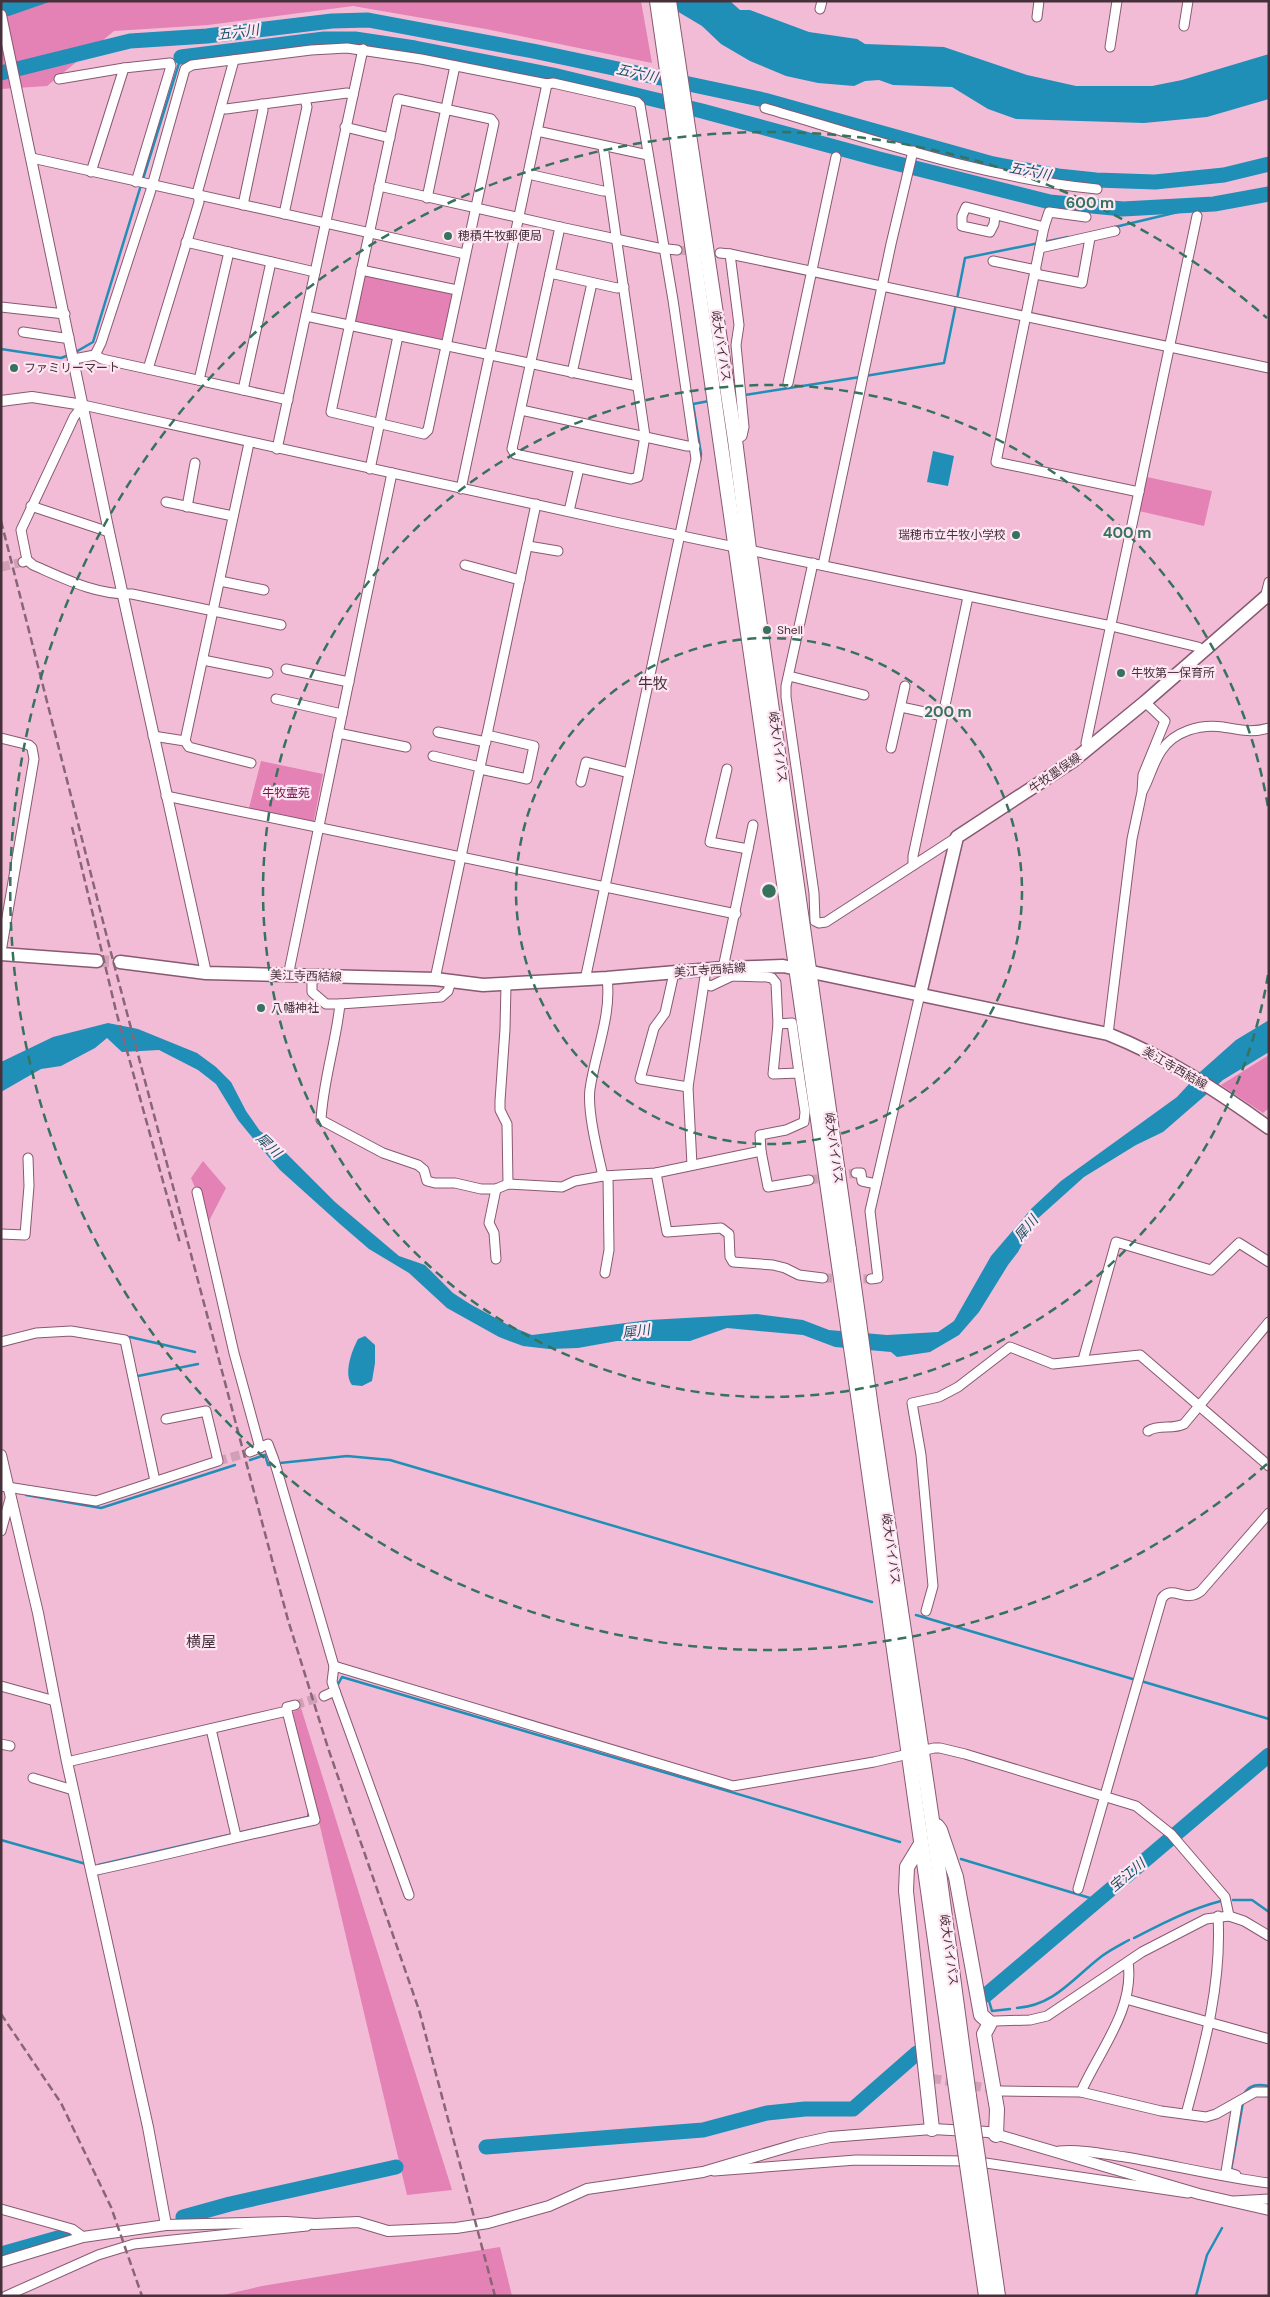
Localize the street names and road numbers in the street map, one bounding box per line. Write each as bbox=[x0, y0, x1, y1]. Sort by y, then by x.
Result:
street label: 岐大バイパス bbox=[707, 309, 735, 383]
street label: 岐大バイパス bbox=[765, 710, 791, 784]
street label: 牛牧墨俣線 bbox=[1026, 749, 1084, 797]
street label: 美江寺西結線 bbox=[674, 960, 746, 980]
street label: 美江寺西結線 bbox=[270, 967, 342, 985]
street label: 美江寺西結線 bbox=[1140, 1043, 1210, 1093]
street label: 岐大バイパス bbox=[821, 1111, 847, 1185]
street label: 岐大バイパス bbox=[878, 1512, 904, 1586]
street label: 岐大バイパス bbox=[936, 1913, 962, 1987]

